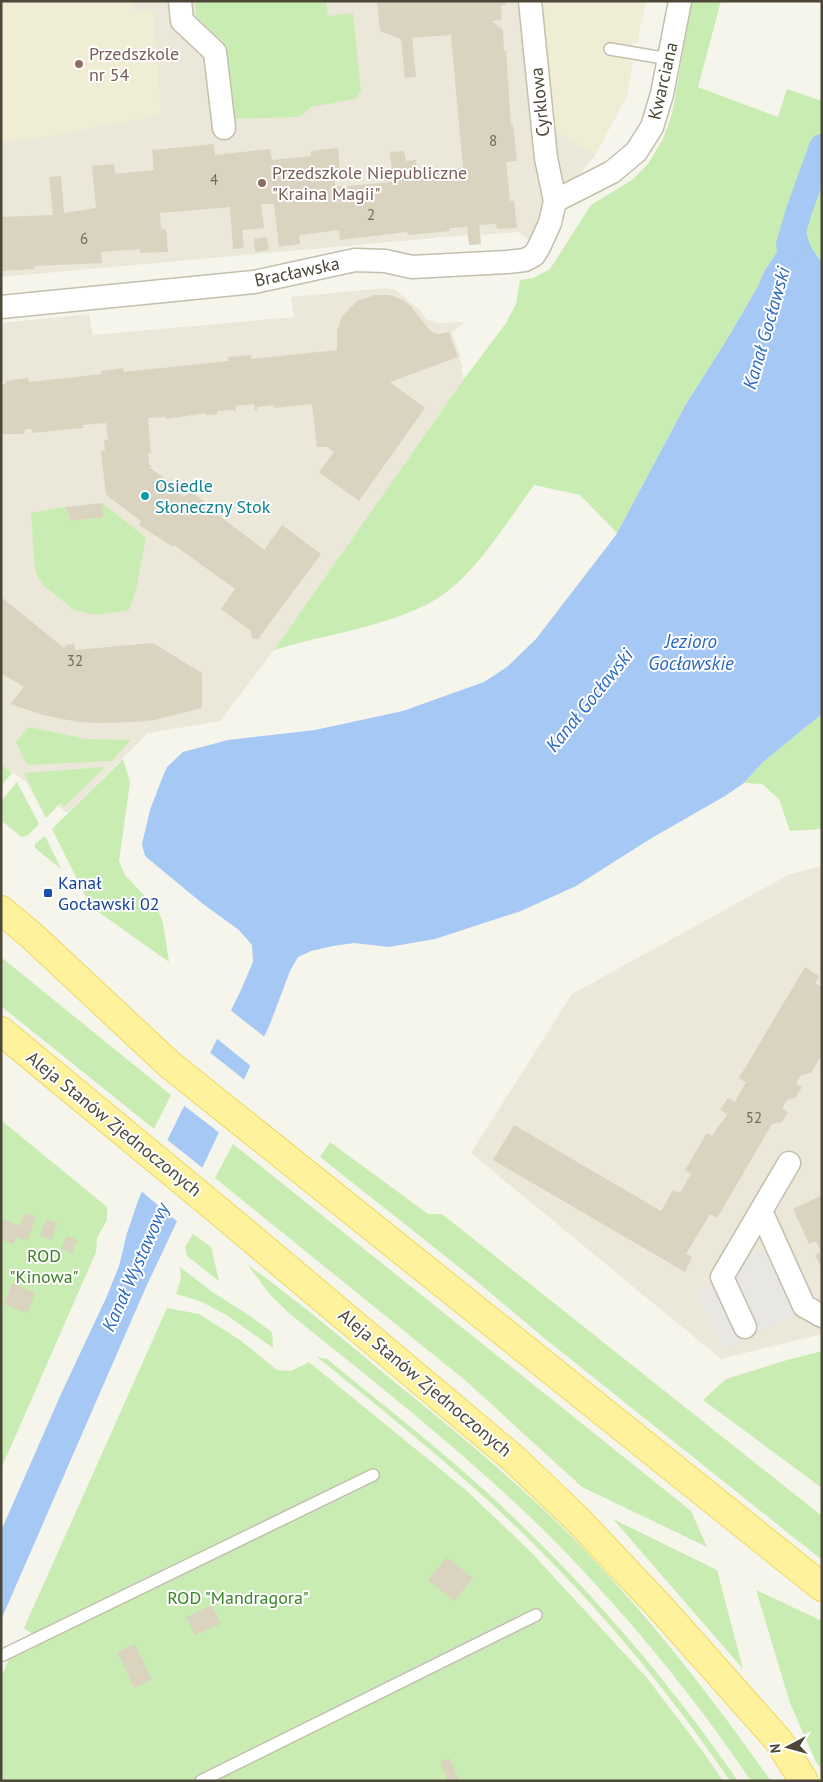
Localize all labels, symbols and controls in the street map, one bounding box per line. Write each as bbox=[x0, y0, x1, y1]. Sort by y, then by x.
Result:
street label: Kwarciana bbox=[642, 40, 683, 122]
place label: Przedszkole nr 54 bbox=[89, 42, 179, 86]
marker: Przedszkole nr 54 bbox=[73, 58, 85, 70]
street label: Cyrklowa bbox=[524, 66, 555, 138]
house number: 8 bbox=[489, 131, 497, 150]
place label: Przedszkole Niepubliczne "Kraina Magii" bbox=[272, 161, 467, 205]
house number: 4 bbox=[210, 170, 218, 189]
marker: Przedszkole Niepubliczne "Kraina Magii" bbox=[256, 177, 268, 189]
house number: 2 bbox=[367, 205, 375, 224]
house number: 6 bbox=[80, 229, 88, 248]
street label: Bracławska bbox=[252, 251, 341, 292]
water label: Kanał Gocławski bbox=[737, 263, 795, 392]
place label: Osiedle Słoneczny Stok bbox=[155, 474, 271, 518]
marker: Osiedle Słoneczny Stok bbox=[139, 490, 151, 502]
water label: Jezioro Gocławskie bbox=[648, 629, 734, 675]
water label: Kanał Gocławski bbox=[540, 643, 639, 757]
house number: 32 bbox=[67, 651, 83, 670]
place label: Kanał Gocławski 02 bbox=[58, 871, 160, 915]
marker: Kanał Gocławski 02 bbox=[42, 887, 54, 899]
street label: Aleja Stanów Zjednoczonych bbox=[22, 1046, 207, 1201]
house number: 52 bbox=[746, 1108, 762, 1127]
water label: Kanał Wystawowy bbox=[96, 1197, 175, 1335]
park label: ROD "Kinowa" bbox=[9, 1244, 79, 1288]
street label: Aleja Stanów Zjednoczonych bbox=[334, 1304, 516, 1462]
park label: ROD "Mandragora" bbox=[167, 1586, 309, 1609]
north arrow bbox=[763, 1722, 813, 1772]
text: N bbox=[766, 1743, 785, 1754]

